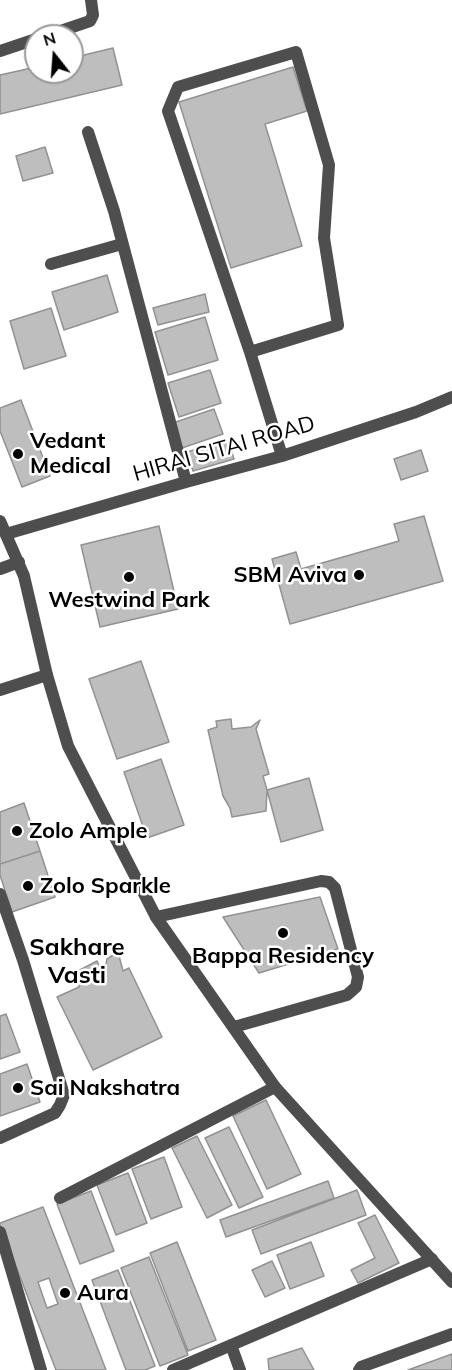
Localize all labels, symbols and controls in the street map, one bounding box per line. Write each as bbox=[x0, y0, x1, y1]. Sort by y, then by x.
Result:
north arrow bbox=[24, 24, 84, 84]
text: N bbox=[41, 27, 58, 50]
street label: HIRAI SITAI ROAD bbox=[130, 410, 318, 488]
place label: Vedant Medical bbox=[30, 428, 111, 480]
marker: Vedant Medical bbox=[11, 447, 25, 461]
place label: SBM Aviva bbox=[233, 562, 347, 588]
marker: SBM Aviva bbox=[352, 568, 366, 582]
marker: Westwind Park bbox=[122, 570, 136, 584]
place label: Westwind Park bbox=[48, 587, 210, 613]
place label: Zolo Ample bbox=[29, 818, 148, 844]
marker: Zolo Ample bbox=[10, 824, 24, 838]
place label: Zolo Sparkle bbox=[40, 873, 171, 899]
marker: Zolo Sparkle bbox=[21, 879, 35, 893]
marker: Bappa Residency bbox=[276, 926, 290, 940]
district label: Sakhare Vasti bbox=[29, 934, 125, 990]
place label: Bappa Residency bbox=[192, 943, 374, 969]
place label: Sai Nakshatra bbox=[30, 1075, 180, 1101]
marker: Sai Nakshatra bbox=[11, 1081, 25, 1095]
place label: Aura bbox=[77, 1280, 129, 1306]
marker: Aura bbox=[58, 1286, 72, 1300]

